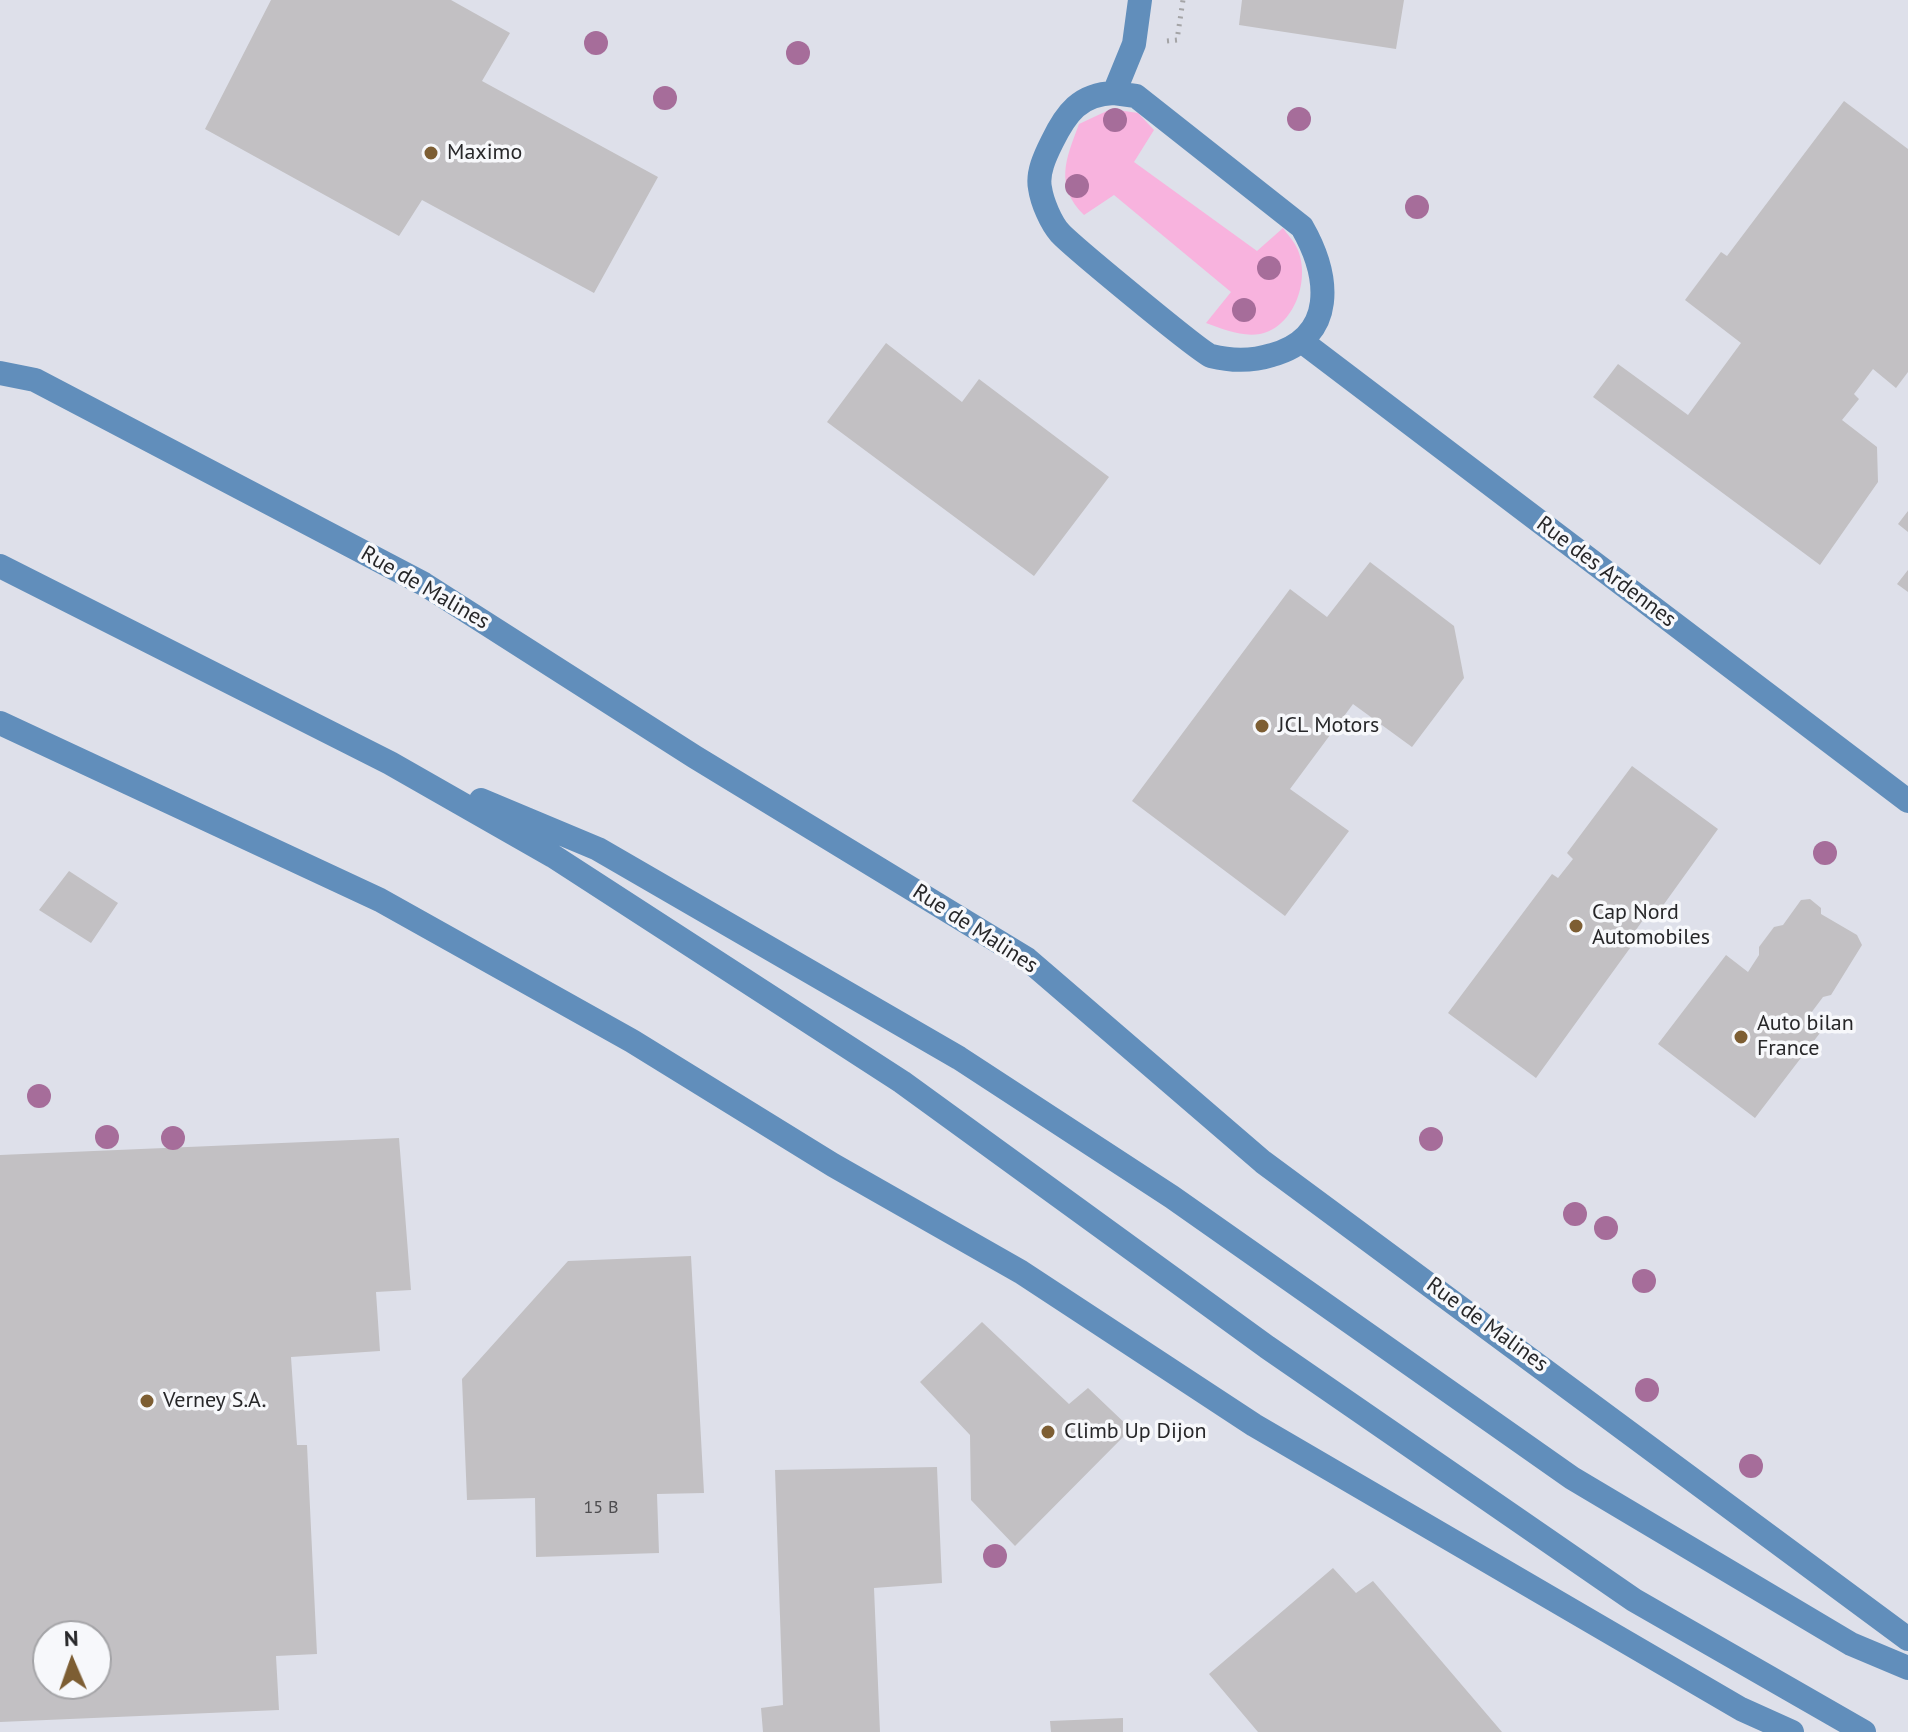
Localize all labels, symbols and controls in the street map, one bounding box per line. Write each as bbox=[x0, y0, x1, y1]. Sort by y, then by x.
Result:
place label: Maximo bbox=[447, 140, 522, 166]
marker: Maximo bbox=[422, 144, 440, 162]
street label: Rue des Ardennes bbox=[1531, 511, 1681, 633]
street label: Rue de Malines bbox=[356, 541, 494, 635]
place label: JCL Motors bbox=[1278, 713, 1379, 739]
marker: JCL Motors bbox=[1253, 717, 1271, 735]
street label: Rue de Malines bbox=[908, 879, 1042, 979]
place label: Cap Nord Automobiles bbox=[1592, 900, 1710, 952]
marker: Cap Nord Automobiles bbox=[1567, 917, 1585, 935]
place label: Auto bilan France bbox=[1757, 1011, 1854, 1062]
marker: Auto bilan France bbox=[1732, 1028, 1750, 1046]
street label: Rue de Malines bbox=[1421, 1272, 1553, 1378]
place label: Verney S.A. bbox=[163, 1388, 266, 1414]
marker: Verney S.A. bbox=[138, 1392, 156, 1410]
place label: Climb Up Dijon bbox=[1064, 1419, 1207, 1445]
marker: Climb Up Dijon bbox=[1039, 1423, 1057, 1441]
house number: 15 B bbox=[584, 1497, 618, 1519]
north arrow bbox=[32, 1620, 112, 1700]
text: N bbox=[64, 1624, 79, 1652]

